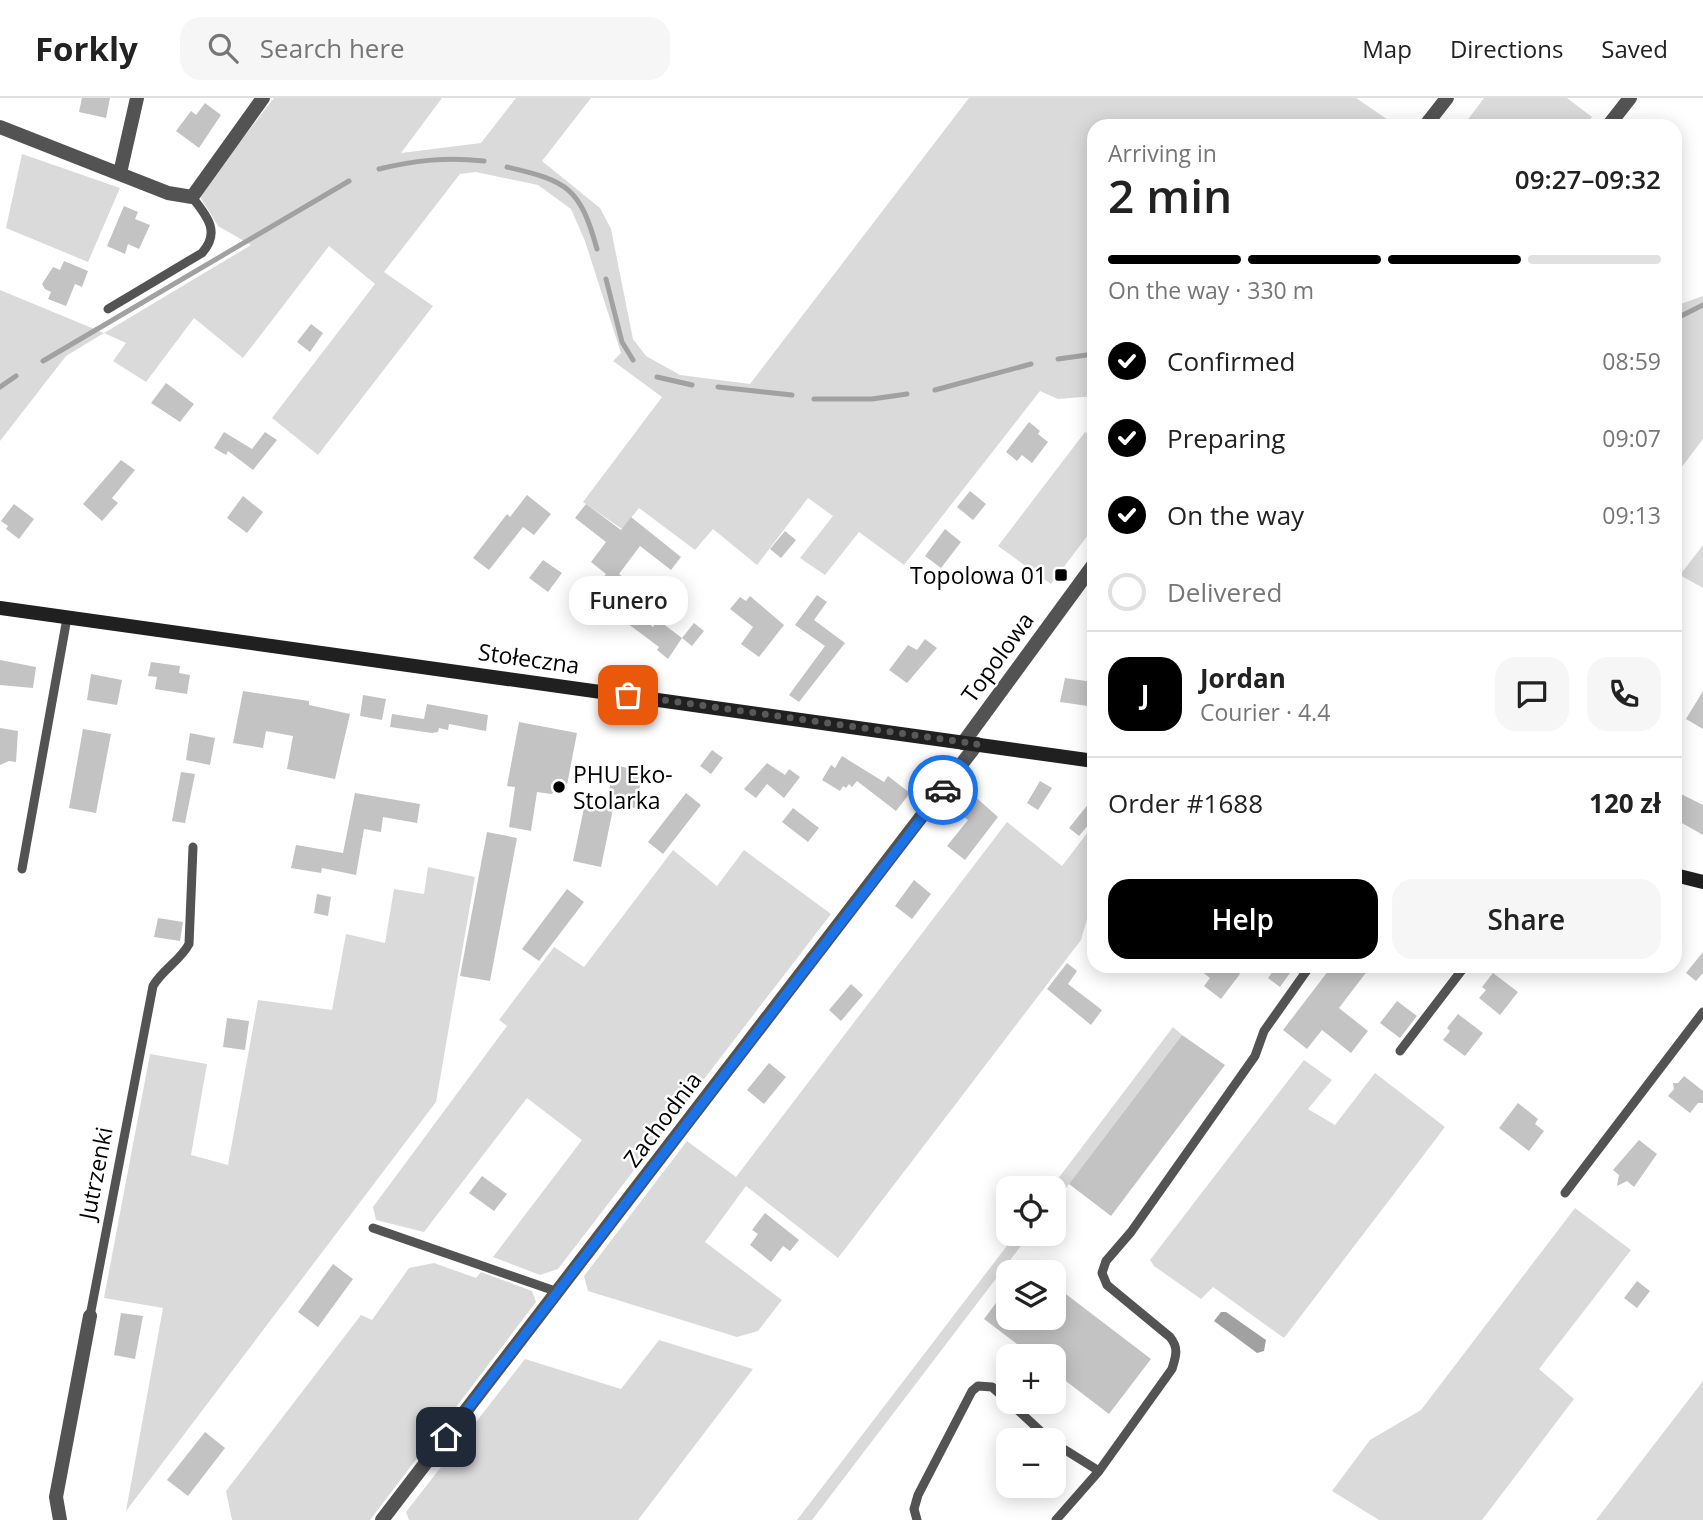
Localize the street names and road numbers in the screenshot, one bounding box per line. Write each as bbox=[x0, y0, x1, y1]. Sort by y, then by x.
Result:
street label: Topolowa bbox=[953, 605, 1041, 709]
street label: Stołeczna bbox=[476, 635, 582, 681]
street label: Zachodnia bbox=[616, 1065, 708, 1173]
street label: Jutrzenki bbox=[70, 1124, 120, 1224]

